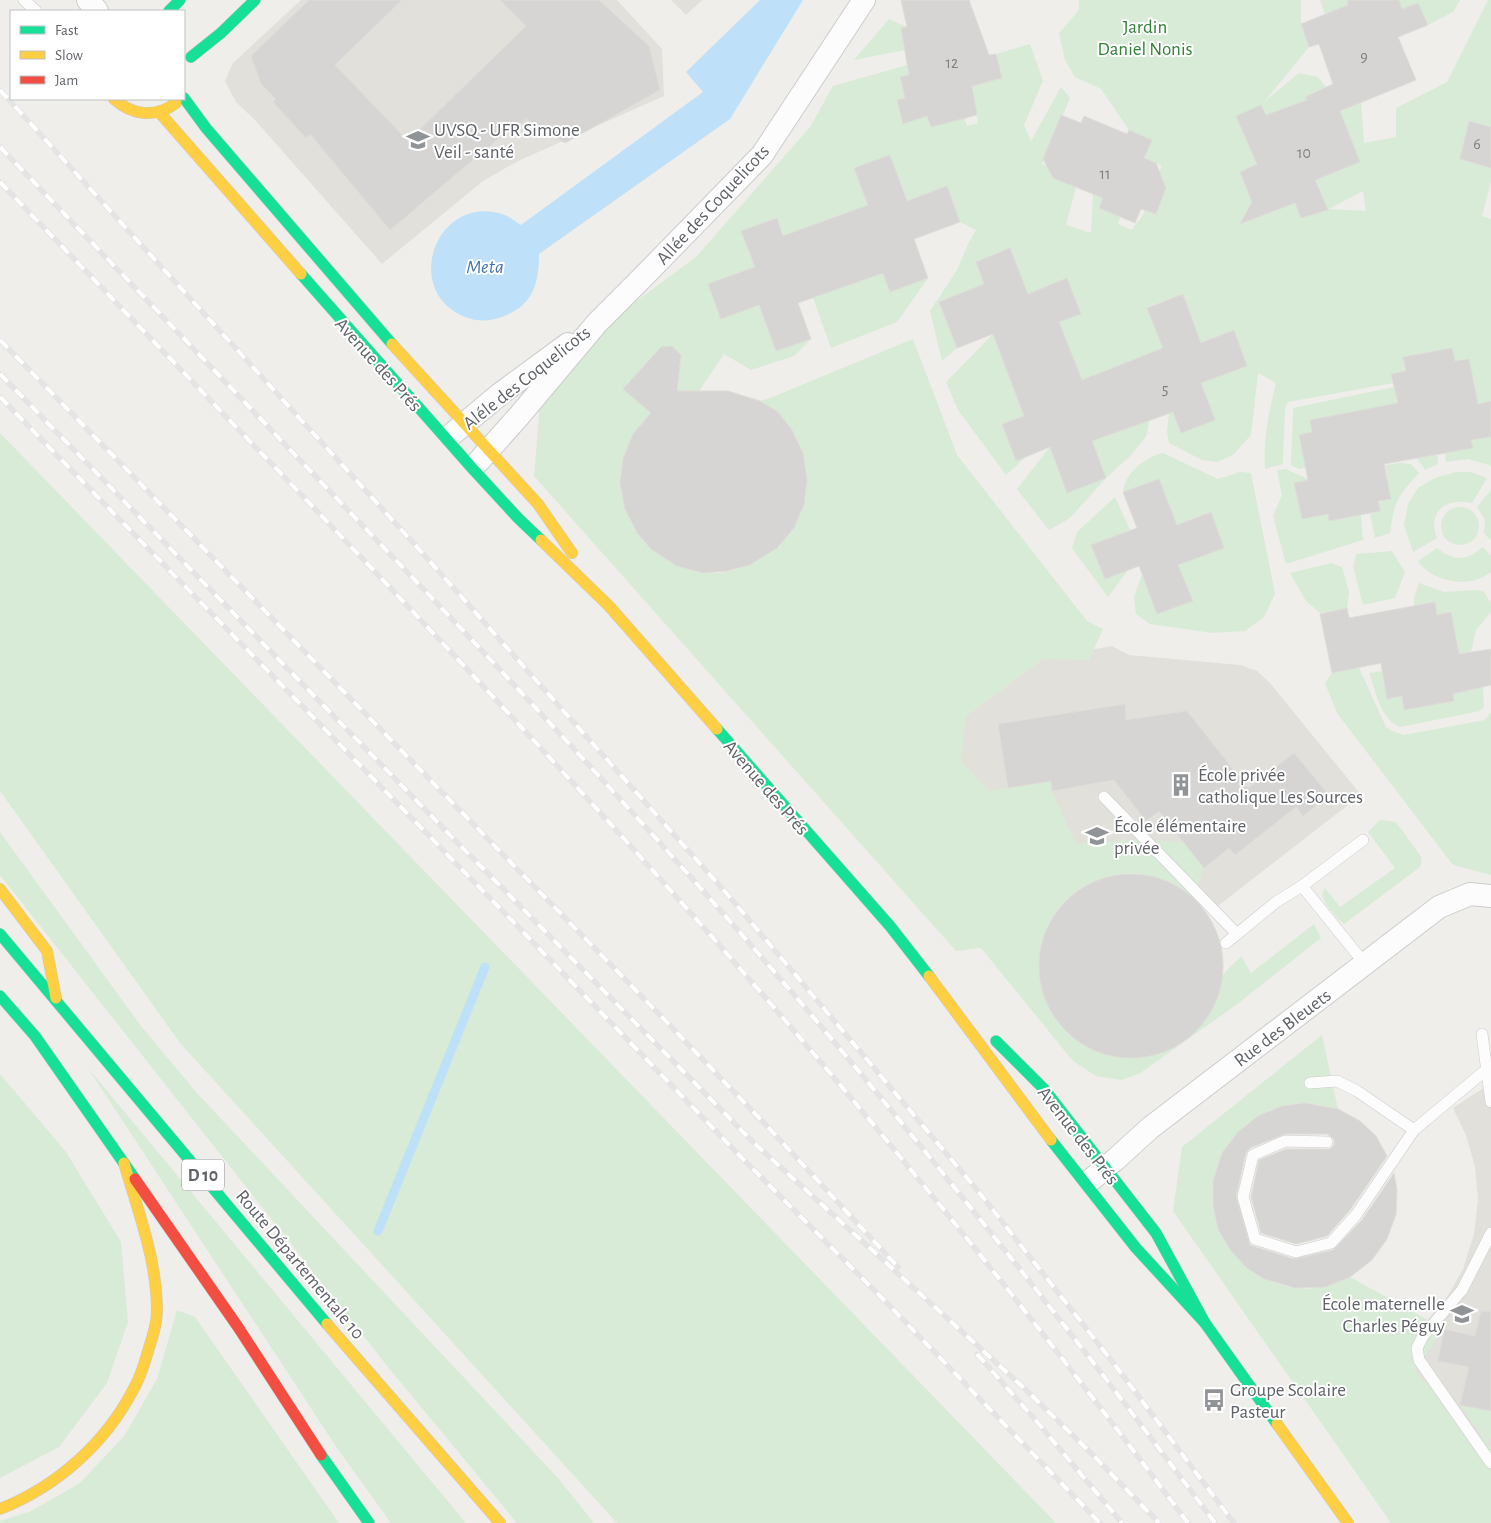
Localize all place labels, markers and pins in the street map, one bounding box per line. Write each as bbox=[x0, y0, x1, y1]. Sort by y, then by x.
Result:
place label: UVSQ - UFR Simone Veil - santé bbox=[434, 121, 580, 162]
school or university icon: UVSQ - UFR Simone Veil - santé bbox=[405, 127, 431, 153]
place label: École privée catholique Les Sources bbox=[1198, 764, 1363, 807]
building icon: École privée catholique Les Sources bbox=[1168, 772, 1194, 798]
place label: École élémentaire privée bbox=[1114, 815, 1246, 858]
school or university icon: École élémentaire privée bbox=[1084, 823, 1110, 849]
place label: École maternelle Charles Péguy bbox=[1322, 1293, 1445, 1336]
school or university icon: École maternelle Charles Péguy bbox=[1449, 1301, 1475, 1327]
place label: Groupe Scolaire Pasteur bbox=[1230, 1381, 1346, 1422]
bus stop icon: Groupe Scolaire Pasteur bbox=[1201, 1387, 1227, 1413]

